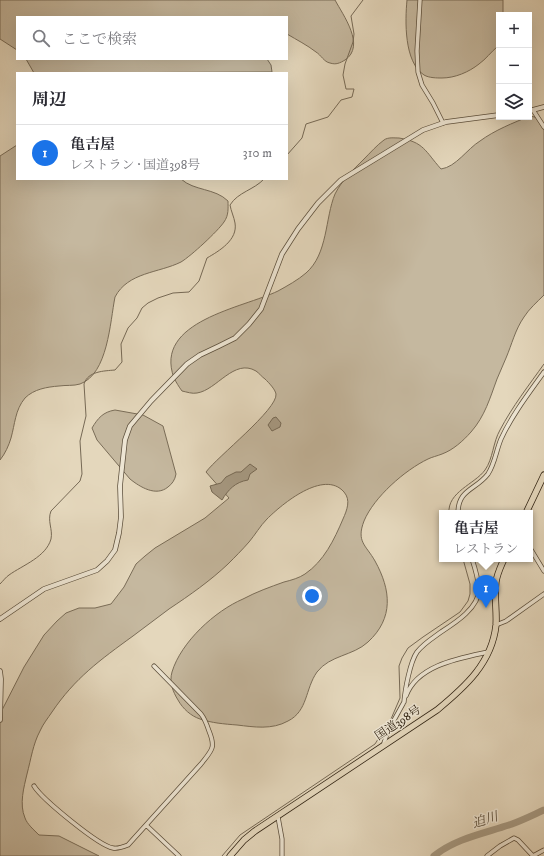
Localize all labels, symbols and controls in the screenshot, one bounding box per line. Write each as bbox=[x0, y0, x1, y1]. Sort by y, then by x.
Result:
map controls bbox=[496, 12, 532, 120]
button: + bbox=[496, 12, 532, 48]
search box bbox=[16, 16, 288, 60]
icon: search bbox=[30, 27, 52, 49]
text: ここで検索 bbox=[62, 30, 137, 49]
button: − bbox=[496, 48, 532, 84]
button: layers bbox=[496, 84, 532, 120]
text: 周辺 bbox=[32, 89, 66, 111]
text: 亀吉屋 bbox=[70, 135, 115, 154]
text: 1 bbox=[43, 145, 47, 161]
text: 310 m bbox=[243, 145, 272, 161]
text: レストラン · 国道398号 bbox=[70, 157, 200, 173]
popup bbox=[439, 510, 533, 562]
text: 亀吉屋 bbox=[454, 519, 499, 538]
text: レストラン bbox=[454, 541, 518, 557]
pin: 1 bbox=[473, 575, 499, 608]
your location bbox=[302, 586, 322, 606]
street label: 国道398号 bbox=[372, 702, 424, 744]
water label: 迫川 bbox=[470, 808, 502, 831]

